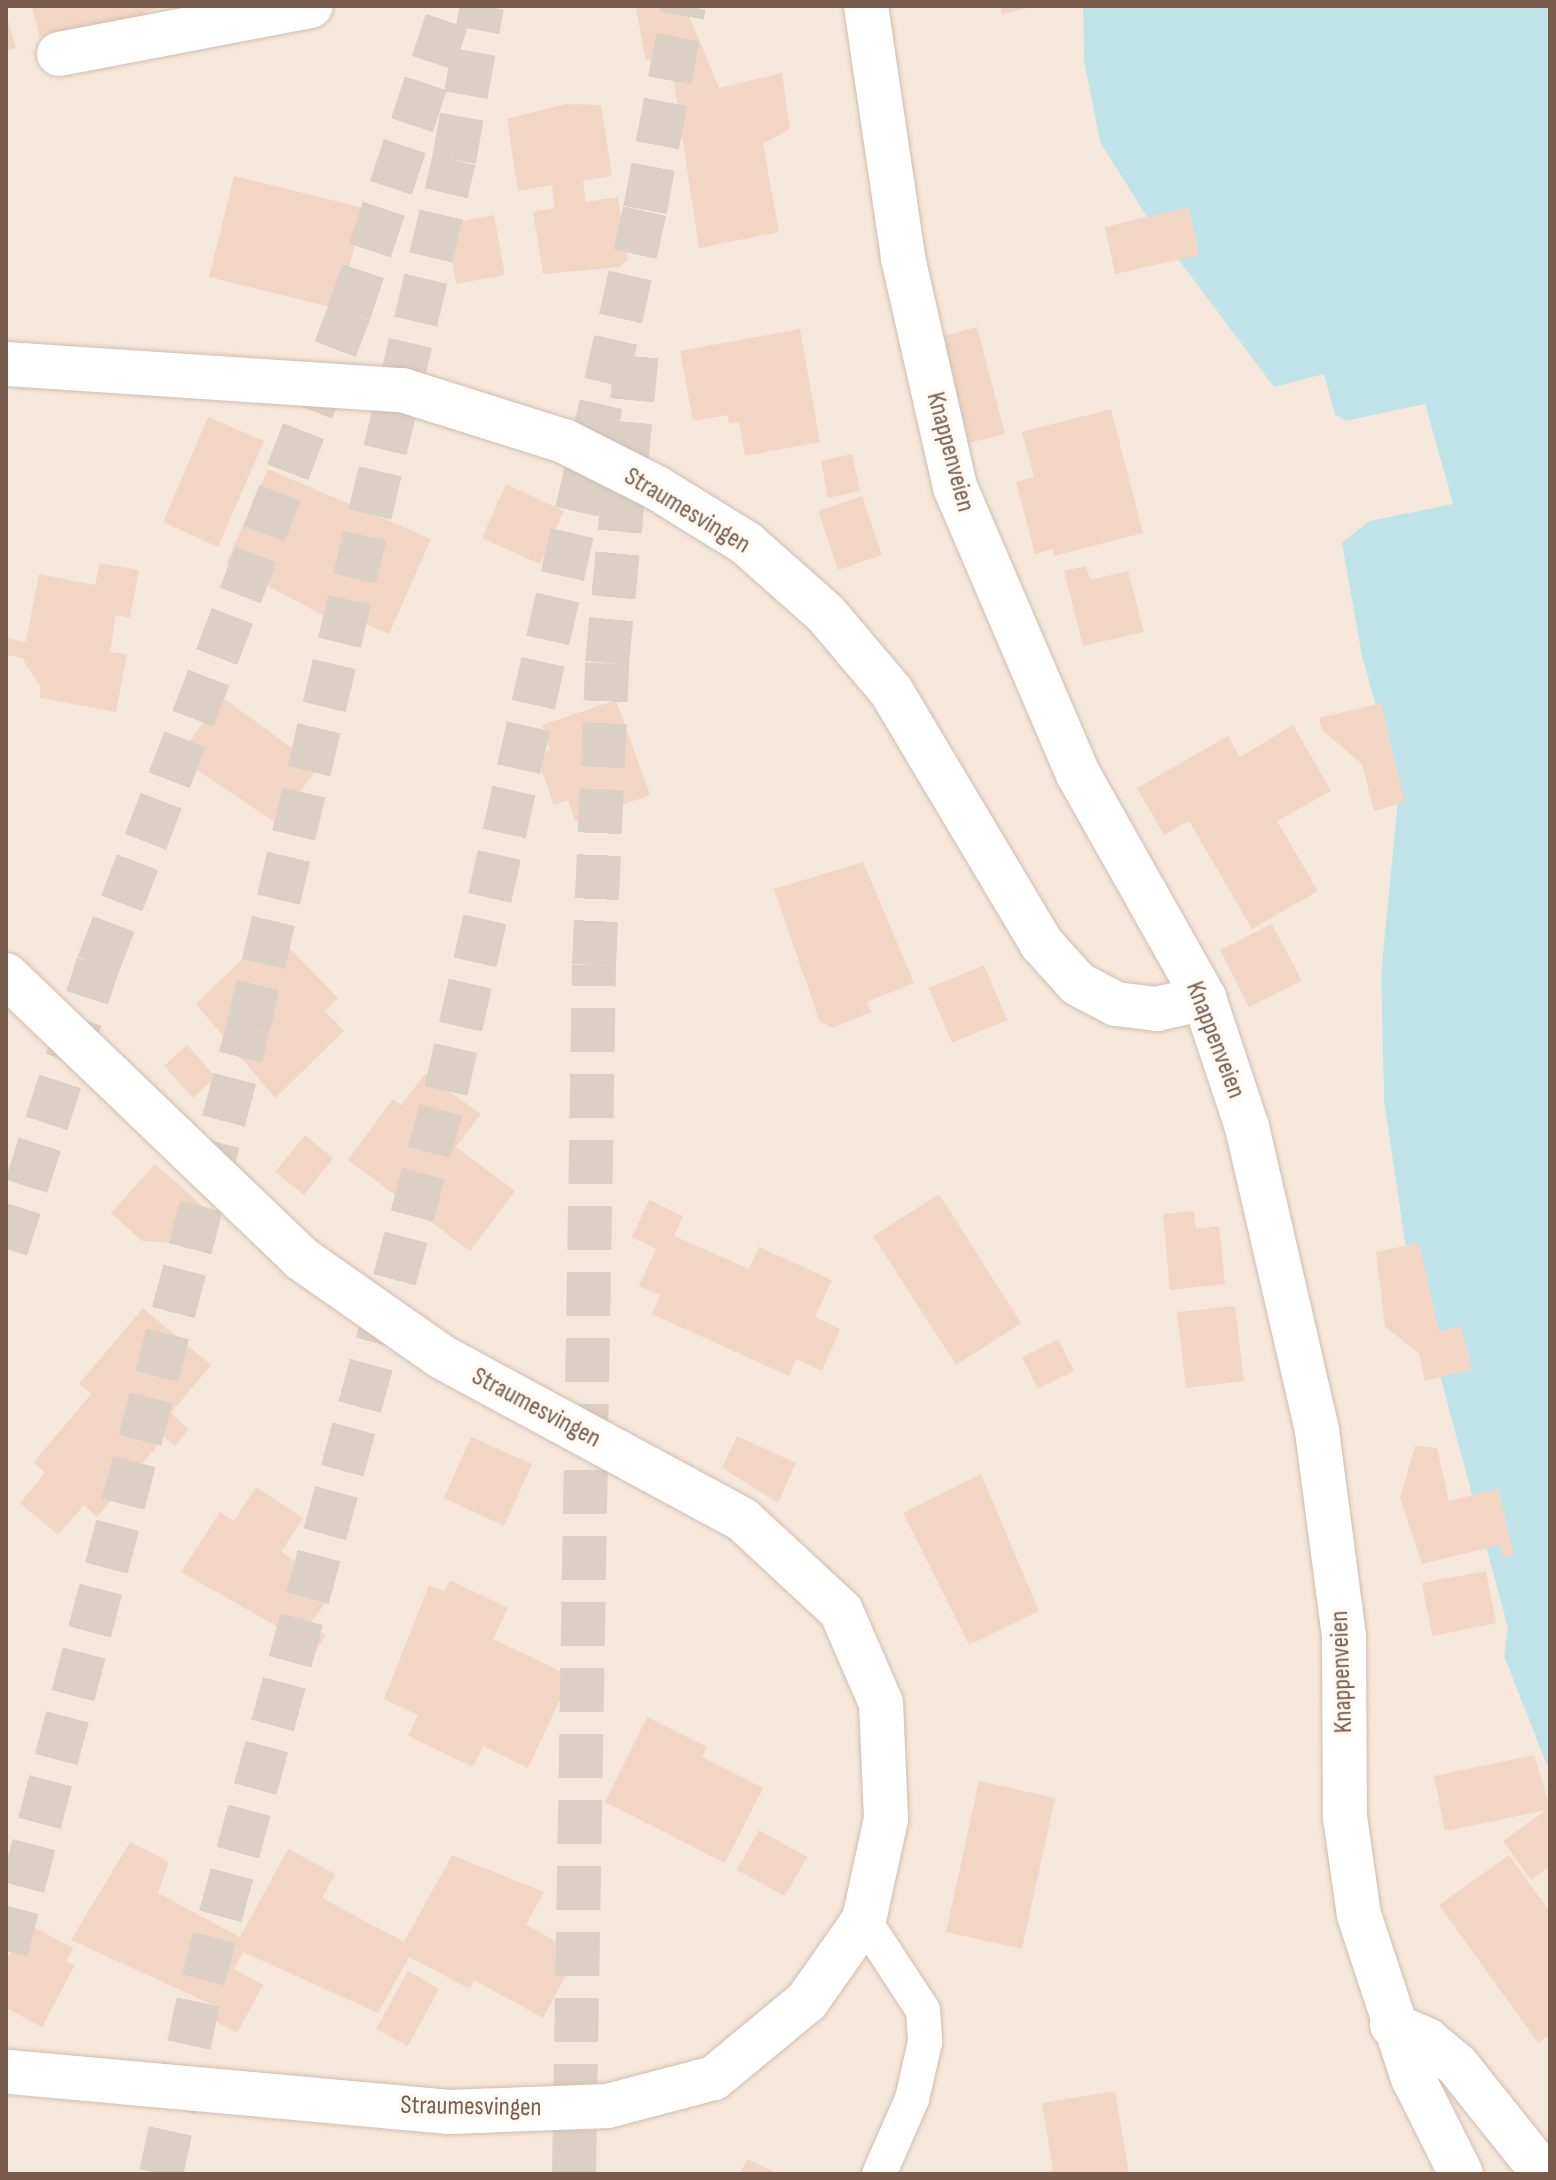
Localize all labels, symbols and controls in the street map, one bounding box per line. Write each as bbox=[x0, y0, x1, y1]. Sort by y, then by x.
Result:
street label: Knappenveien bbox=[919, 389, 981, 515]
street label: Straumesvingen bbox=[618, 461, 756, 561]
street label: Knappenveien bbox=[1178, 977, 1252, 1103]
street label: Straumesvingen bbox=[466, 1361, 606, 1455]
street label: Knappenveien bbox=[1324, 1610, 1360, 1734]
street label: Straumesvingen bbox=[400, 2090, 542, 2124]

